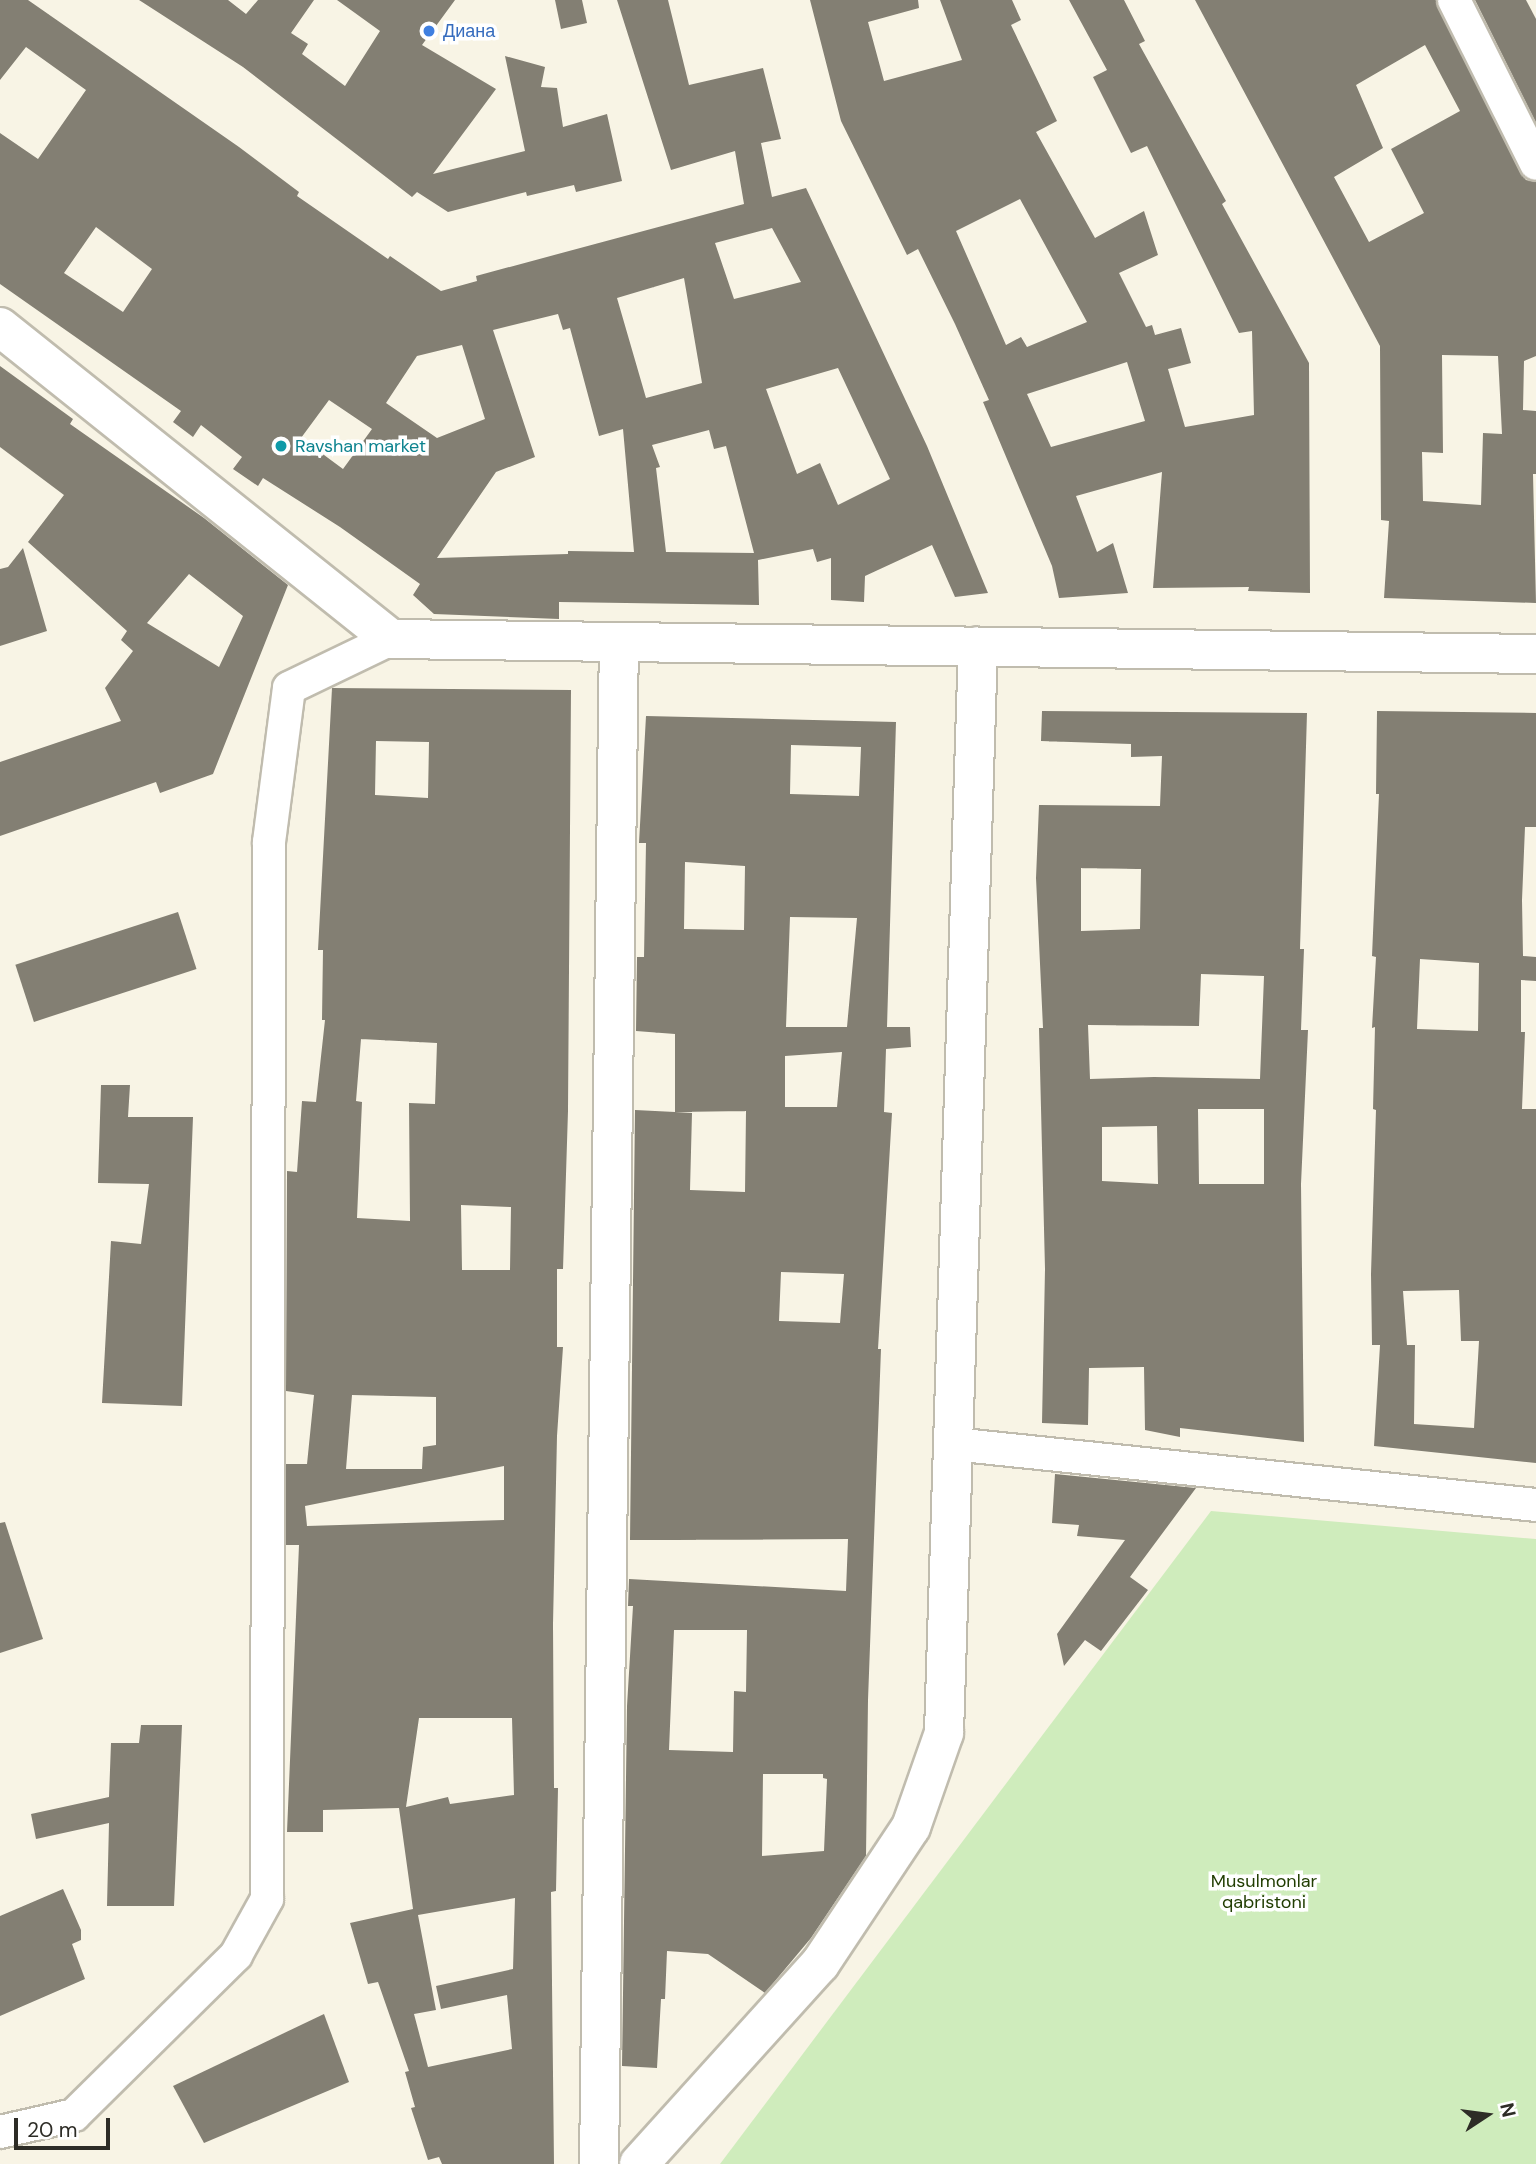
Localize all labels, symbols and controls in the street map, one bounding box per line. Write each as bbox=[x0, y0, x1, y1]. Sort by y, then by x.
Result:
place label: Диана bbox=[443, 20, 495, 42]
marker: Диана bbox=[421, 23, 437, 39]
place label: Ravshan market bbox=[295, 435, 426, 457]
marker: Ravshan market bbox=[273, 438, 289, 454]
park label: Musulmonlar qabristoni bbox=[1211, 1871, 1317, 1913]
north arrow bbox=[1452, 2080, 1522, 2150]
text: N bbox=[1494, 2101, 1522, 2120]
scale bar bbox=[18, 2104, 114, 2148]
text: 20 m bbox=[27, 2116, 78, 2144]

